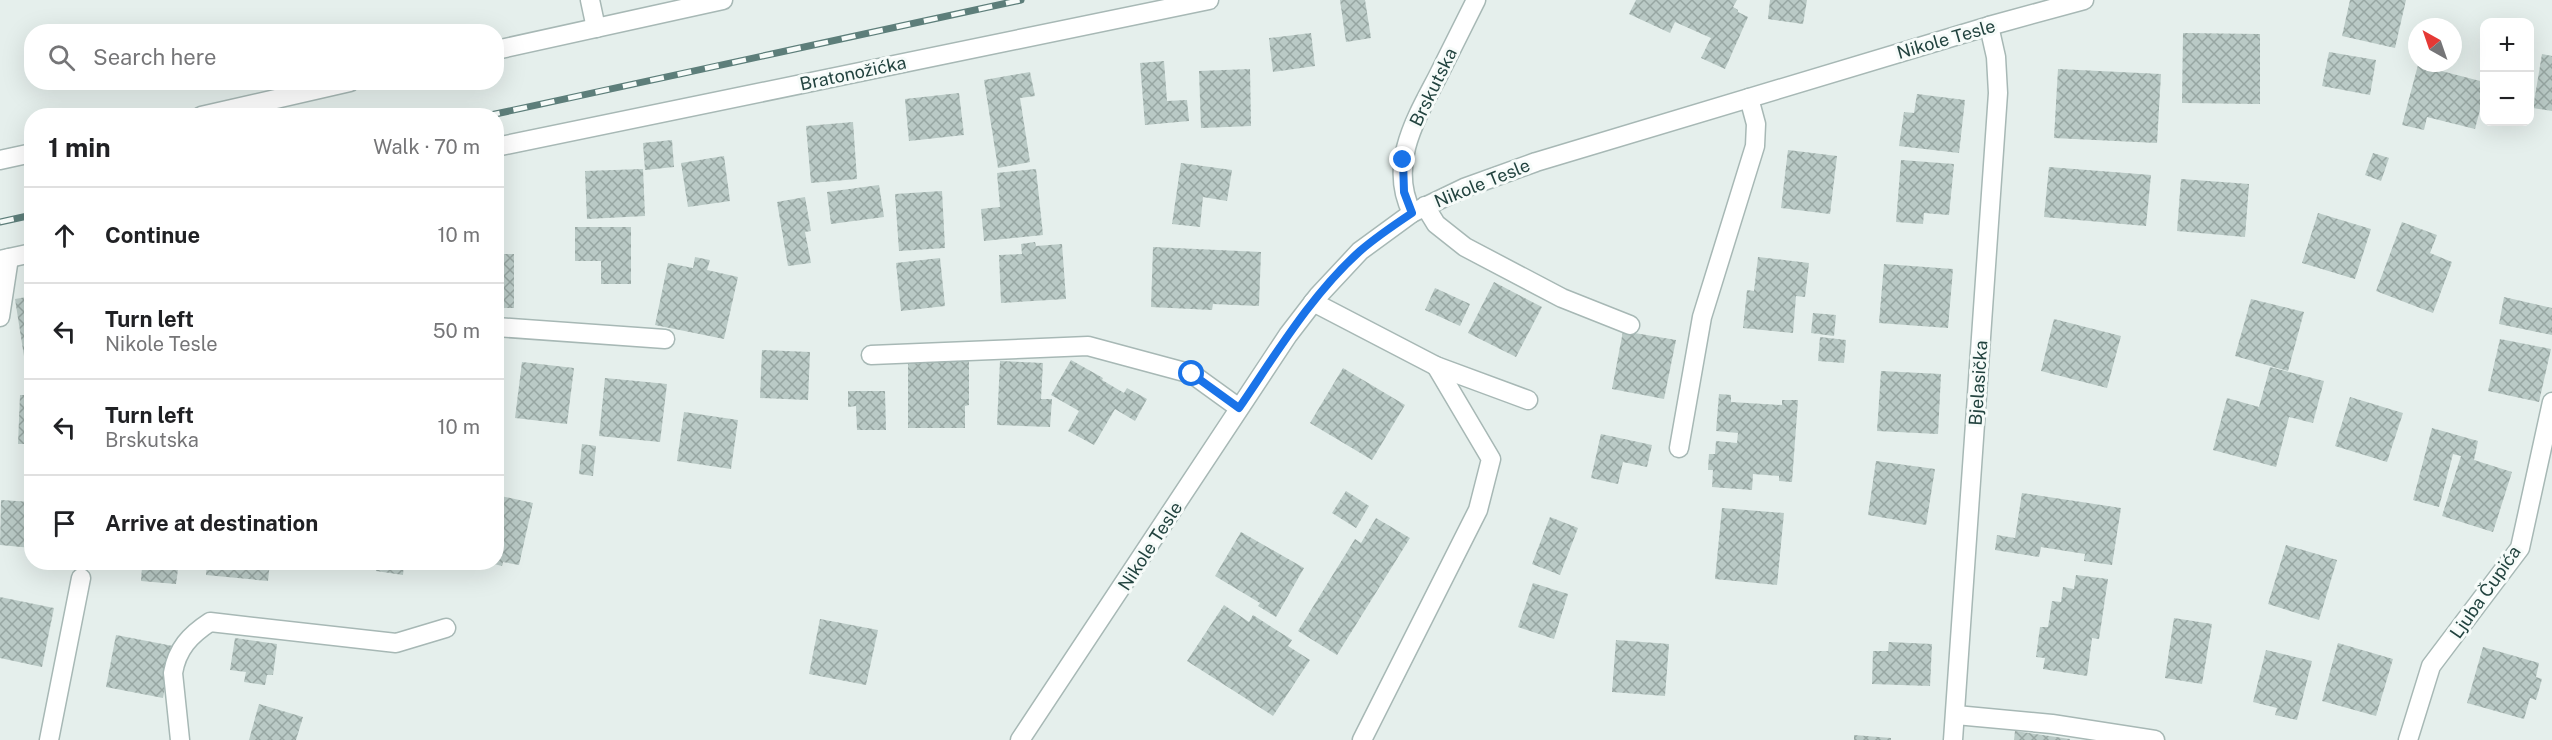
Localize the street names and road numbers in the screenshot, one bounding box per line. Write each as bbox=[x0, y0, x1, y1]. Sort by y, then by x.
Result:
street label: Nikole Tesle bbox=[1894, 15, 1998, 63]
street label: Brskutska bbox=[1405, 44, 1461, 130]
street label: Bratonožićka bbox=[798, 51, 908, 95]
street label: Nikole Tesle bbox=[1431, 154, 1533, 212]
street label: Bjelasička bbox=[1965, 340, 1991, 426]
street label: Nikole Tesle bbox=[1114, 498, 1186, 594]
street label: Ljuba Čupića bbox=[2445, 542, 2525, 642]

